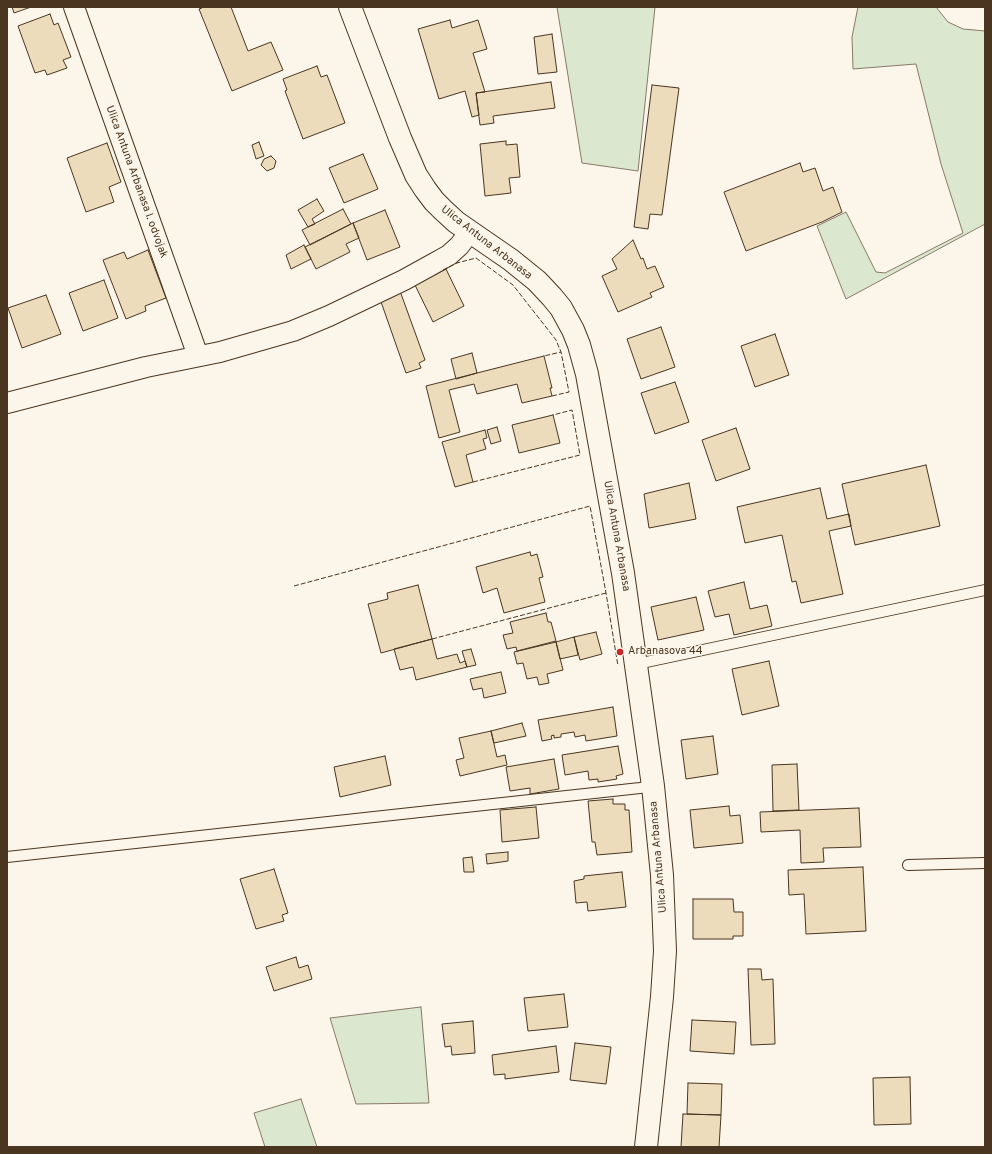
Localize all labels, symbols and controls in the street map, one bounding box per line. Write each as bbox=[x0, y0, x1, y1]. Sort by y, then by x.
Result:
street label: Ulica Antuna Arbanasa I. odvojak bbox=[102, 104, 170, 260]
street label: Ulica Antuna Arbanasa bbox=[438, 203, 534, 283]
street label: Ulica Antuna Arbanasa bbox=[600, 480, 632, 592]
place label: Arbanasova 44 bbox=[628, 645, 703, 659]
marker: Arbanasova 44 bbox=[615, 647, 625, 657]
street label: Ulica Antuna Arbanasa bbox=[648, 801, 670, 913]

